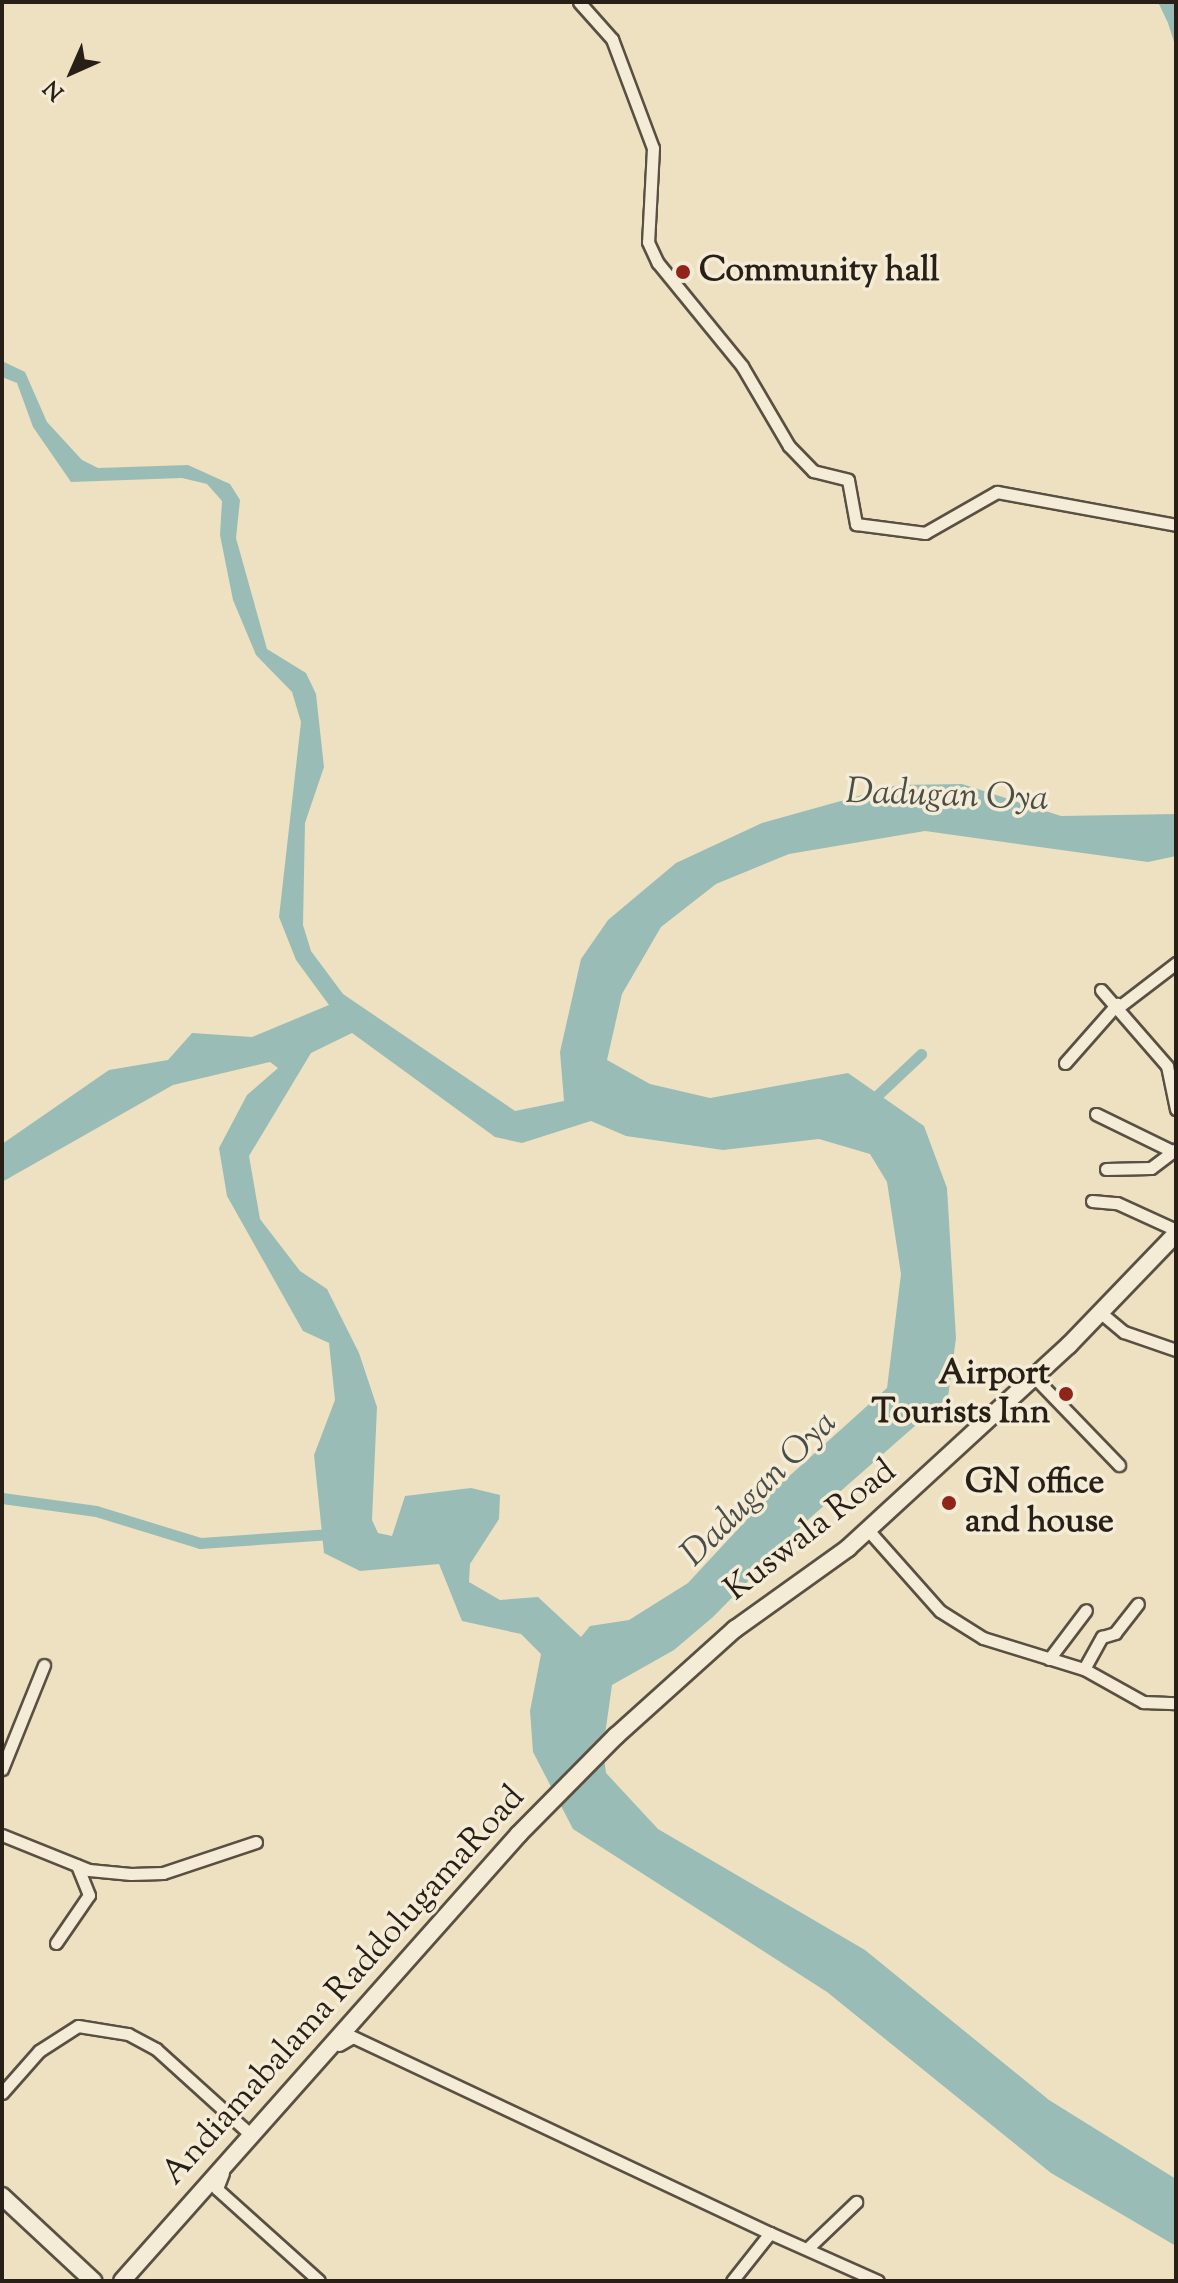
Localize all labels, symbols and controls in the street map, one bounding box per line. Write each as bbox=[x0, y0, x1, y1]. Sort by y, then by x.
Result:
north arrow bbox=[32, 32, 112, 112]
text: N bbox=[38, 71, 73, 106]
place label: Community hall bbox=[699, 252, 940, 292]
marker: Community hall bbox=[674, 263, 692, 281]
water label: Dadugan Oya bbox=[845, 772, 1049, 822]
place label: Airport Tourists Inn bbox=[872, 1354, 1050, 1434]
marker: Airport Tourists Inn bbox=[1057, 1385, 1075, 1403]
water label: Dadugan Oya bbox=[673, 1403, 847, 1577]
street label: Kuswala Road bbox=[717, 1451, 905, 1611]
place label: GN office and house bbox=[965, 1463, 1114, 1542]
marker: GN office and house bbox=[940, 1494, 958, 1512]
street label: Andiamabalama RaddolugamaRoad bbox=[154, 1778, 534, 2194]

